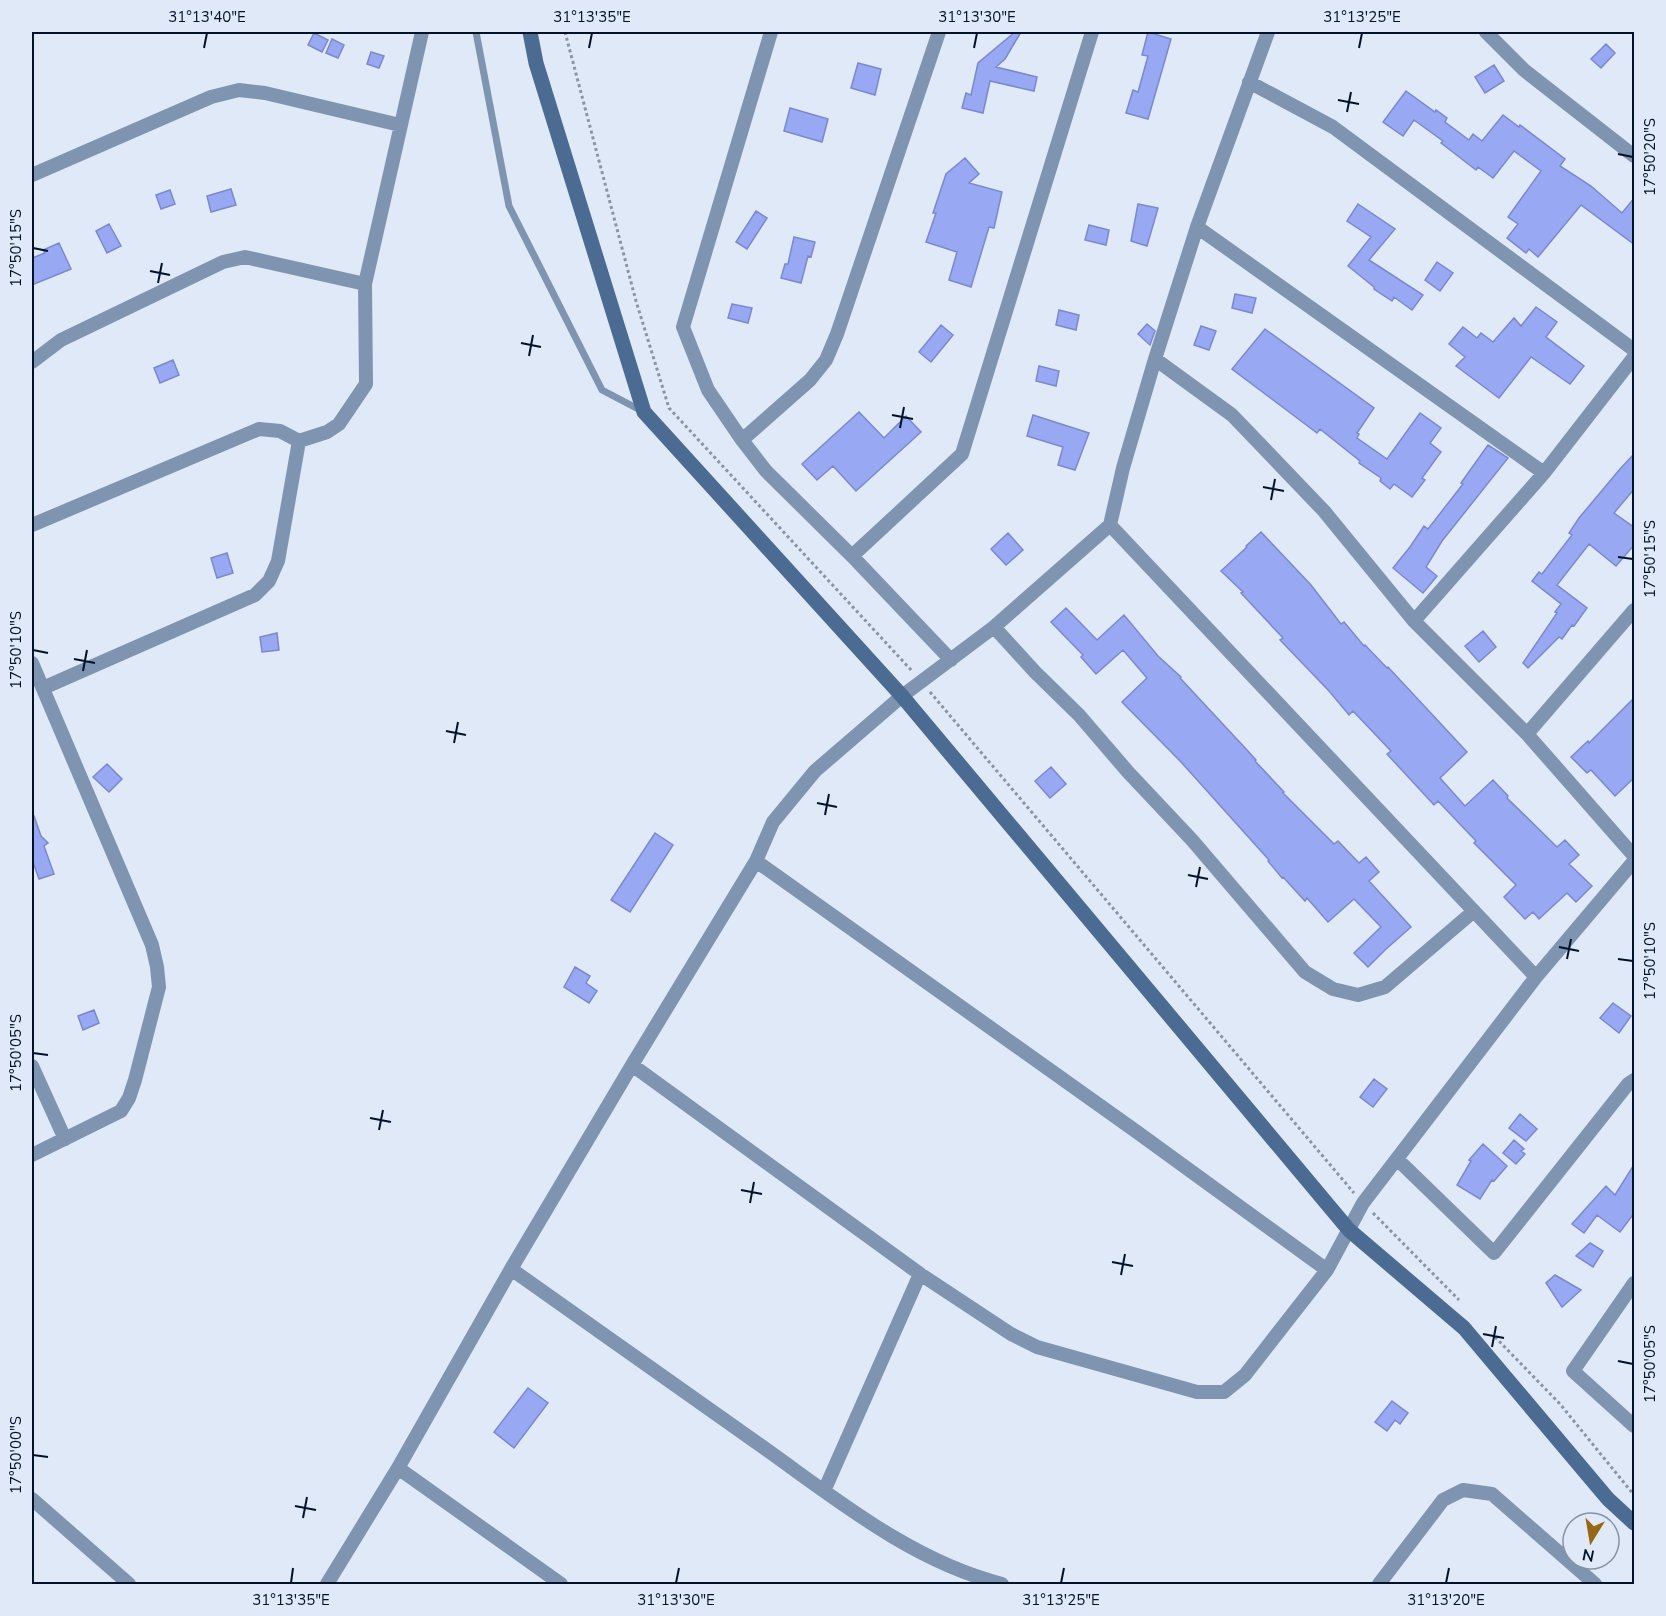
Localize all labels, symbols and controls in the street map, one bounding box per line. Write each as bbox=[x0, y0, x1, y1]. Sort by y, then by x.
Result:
text: 31°13'40"E bbox=[168, 7, 246, 27]
text: 31°13'35"E bbox=[553, 7, 631, 27]
text: 31°13'30"E bbox=[938, 7, 1016, 27]
text: 31°13'25"E bbox=[1323, 7, 1401, 27]
text: 17°50'20"S bbox=[1640, 118, 1660, 196]
text: 17°50'15"S bbox=[6, 209, 26, 287]
text: 17°50'15"S bbox=[1640, 520, 1660, 598]
text: 17°50'10"S bbox=[6, 611, 26, 689]
text: 17°50'10"S bbox=[1640, 922, 1660, 1000]
text: 17°50'05"S bbox=[6, 1014, 26, 1092]
text: 17°50'05"S bbox=[1640, 1325, 1660, 1403]
text: 17°50'00"S bbox=[6, 1416, 26, 1494]
north arrow bbox=[1561, 1511, 1621, 1571]
text: N bbox=[1580, 1543, 1596, 1567]
text: 31°13'35"E bbox=[252, 1590, 330, 1610]
text: 31°13'30"E bbox=[637, 1590, 715, 1610]
text: 31°13'25"E bbox=[1022, 1590, 1100, 1610]
text: 31°13'20"E bbox=[1407, 1590, 1485, 1610]

